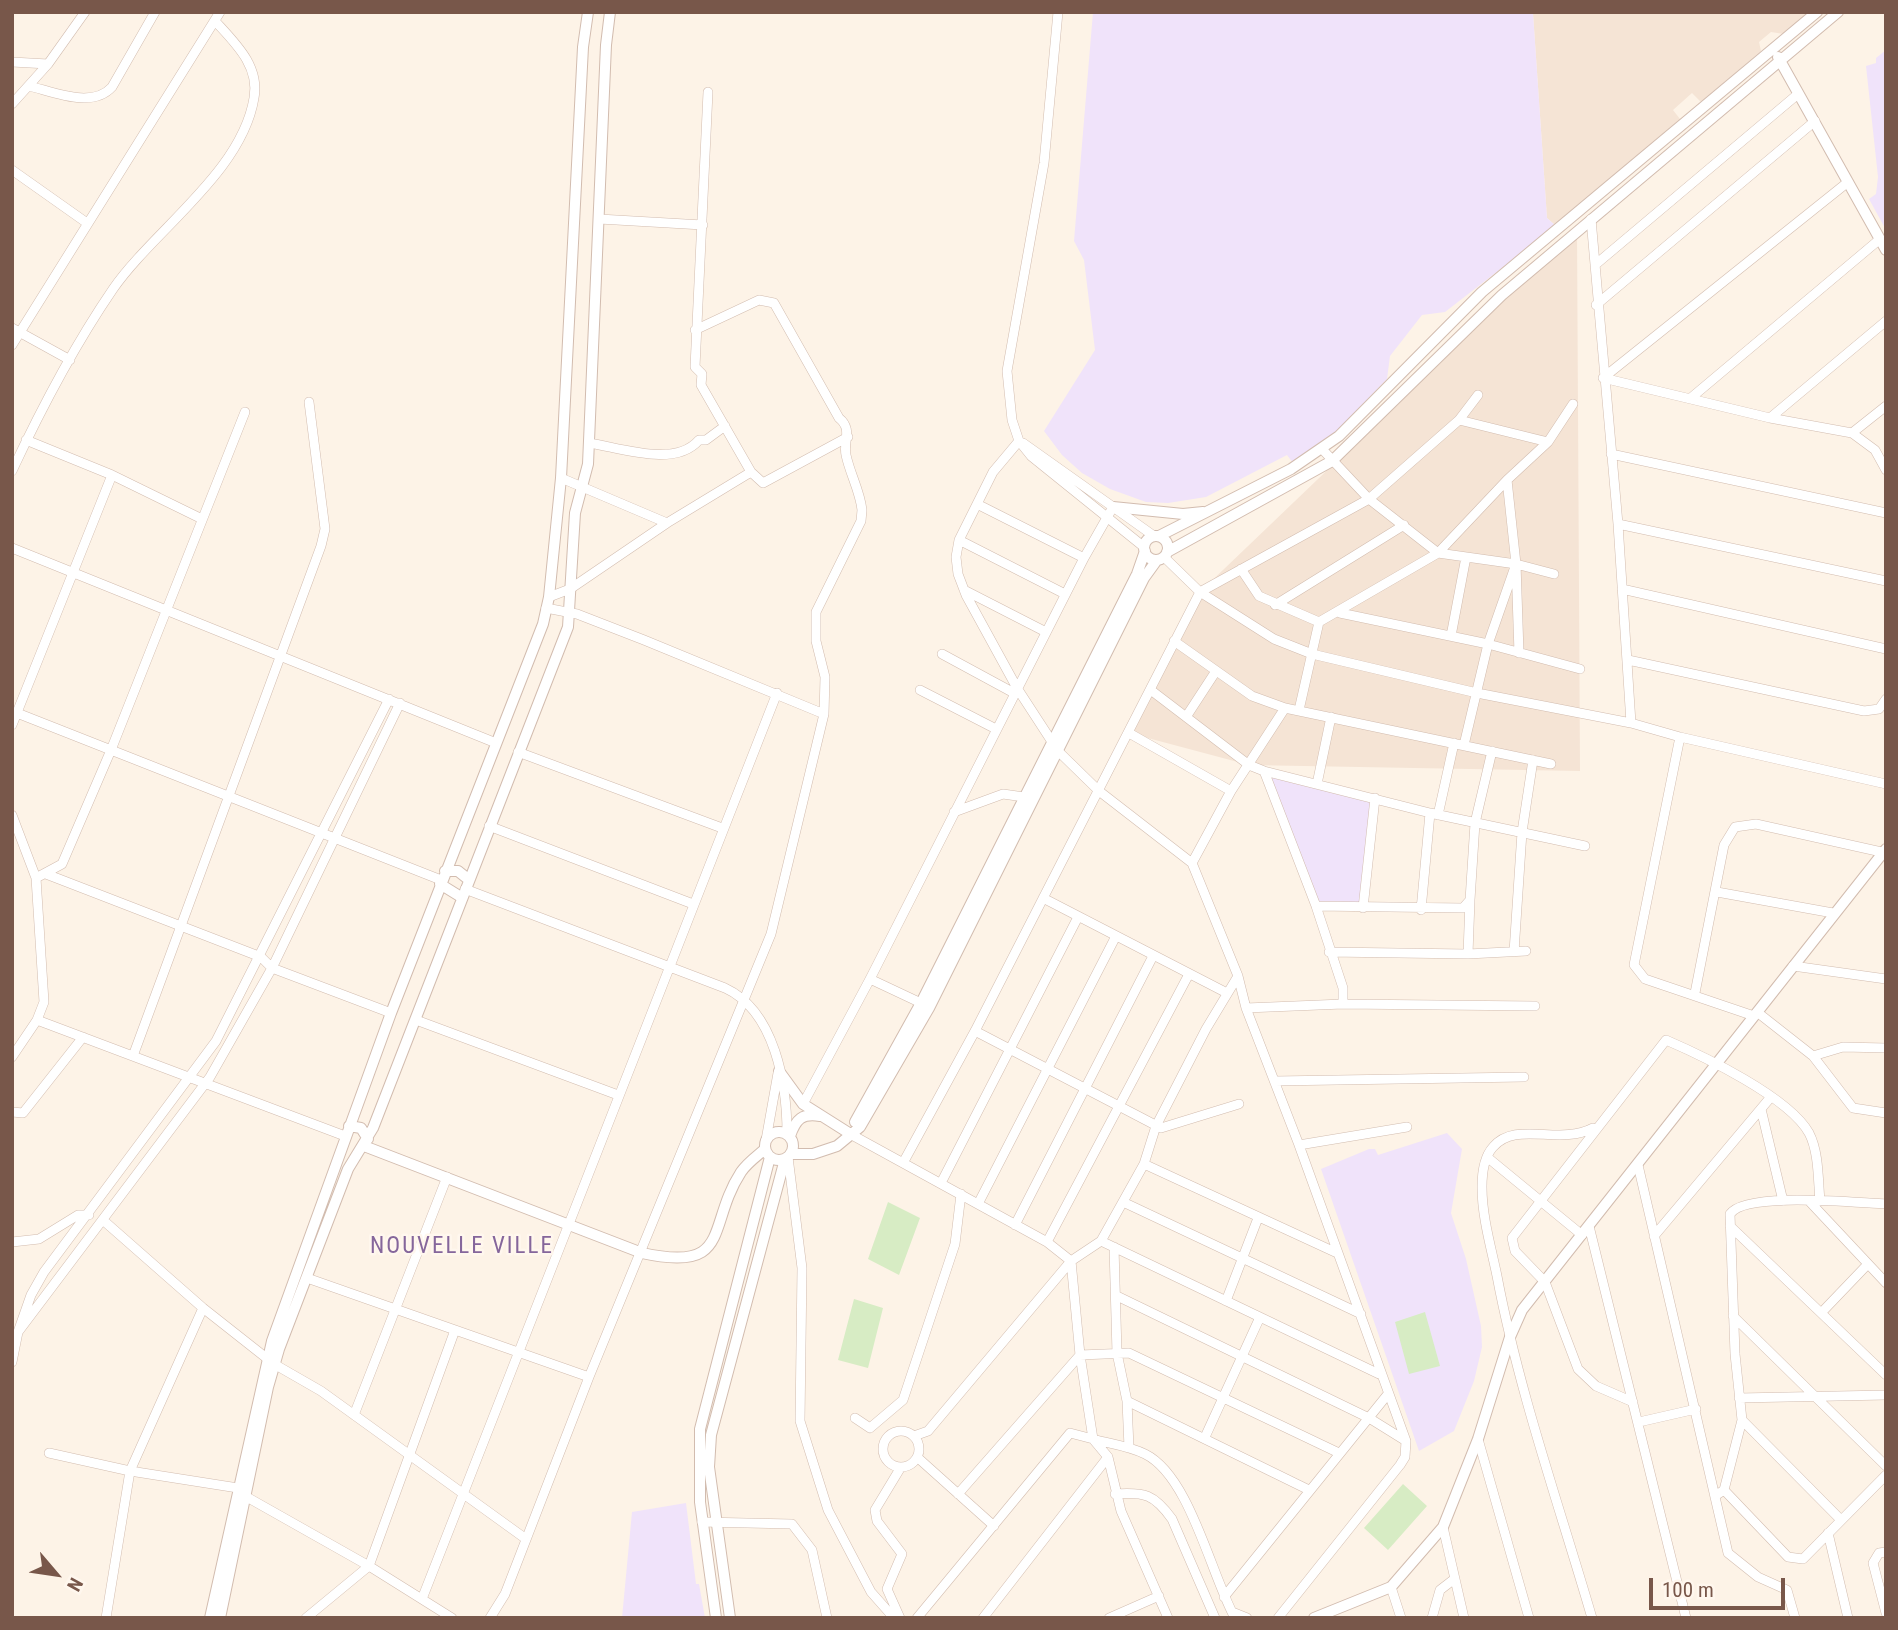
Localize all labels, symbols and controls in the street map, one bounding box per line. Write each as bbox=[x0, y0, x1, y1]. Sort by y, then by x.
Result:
district label: NOUVELLE VILLE bbox=[372, 1233, 552, 1261]
north arrow bbox=[21, 1539, 91, 1609]
scale bar bbox=[1653, 1564, 1790, 1608]
text: N bbox=[62, 1574, 88, 1595]
text: 100 m bbox=[1662, 1578, 1714, 1602]

